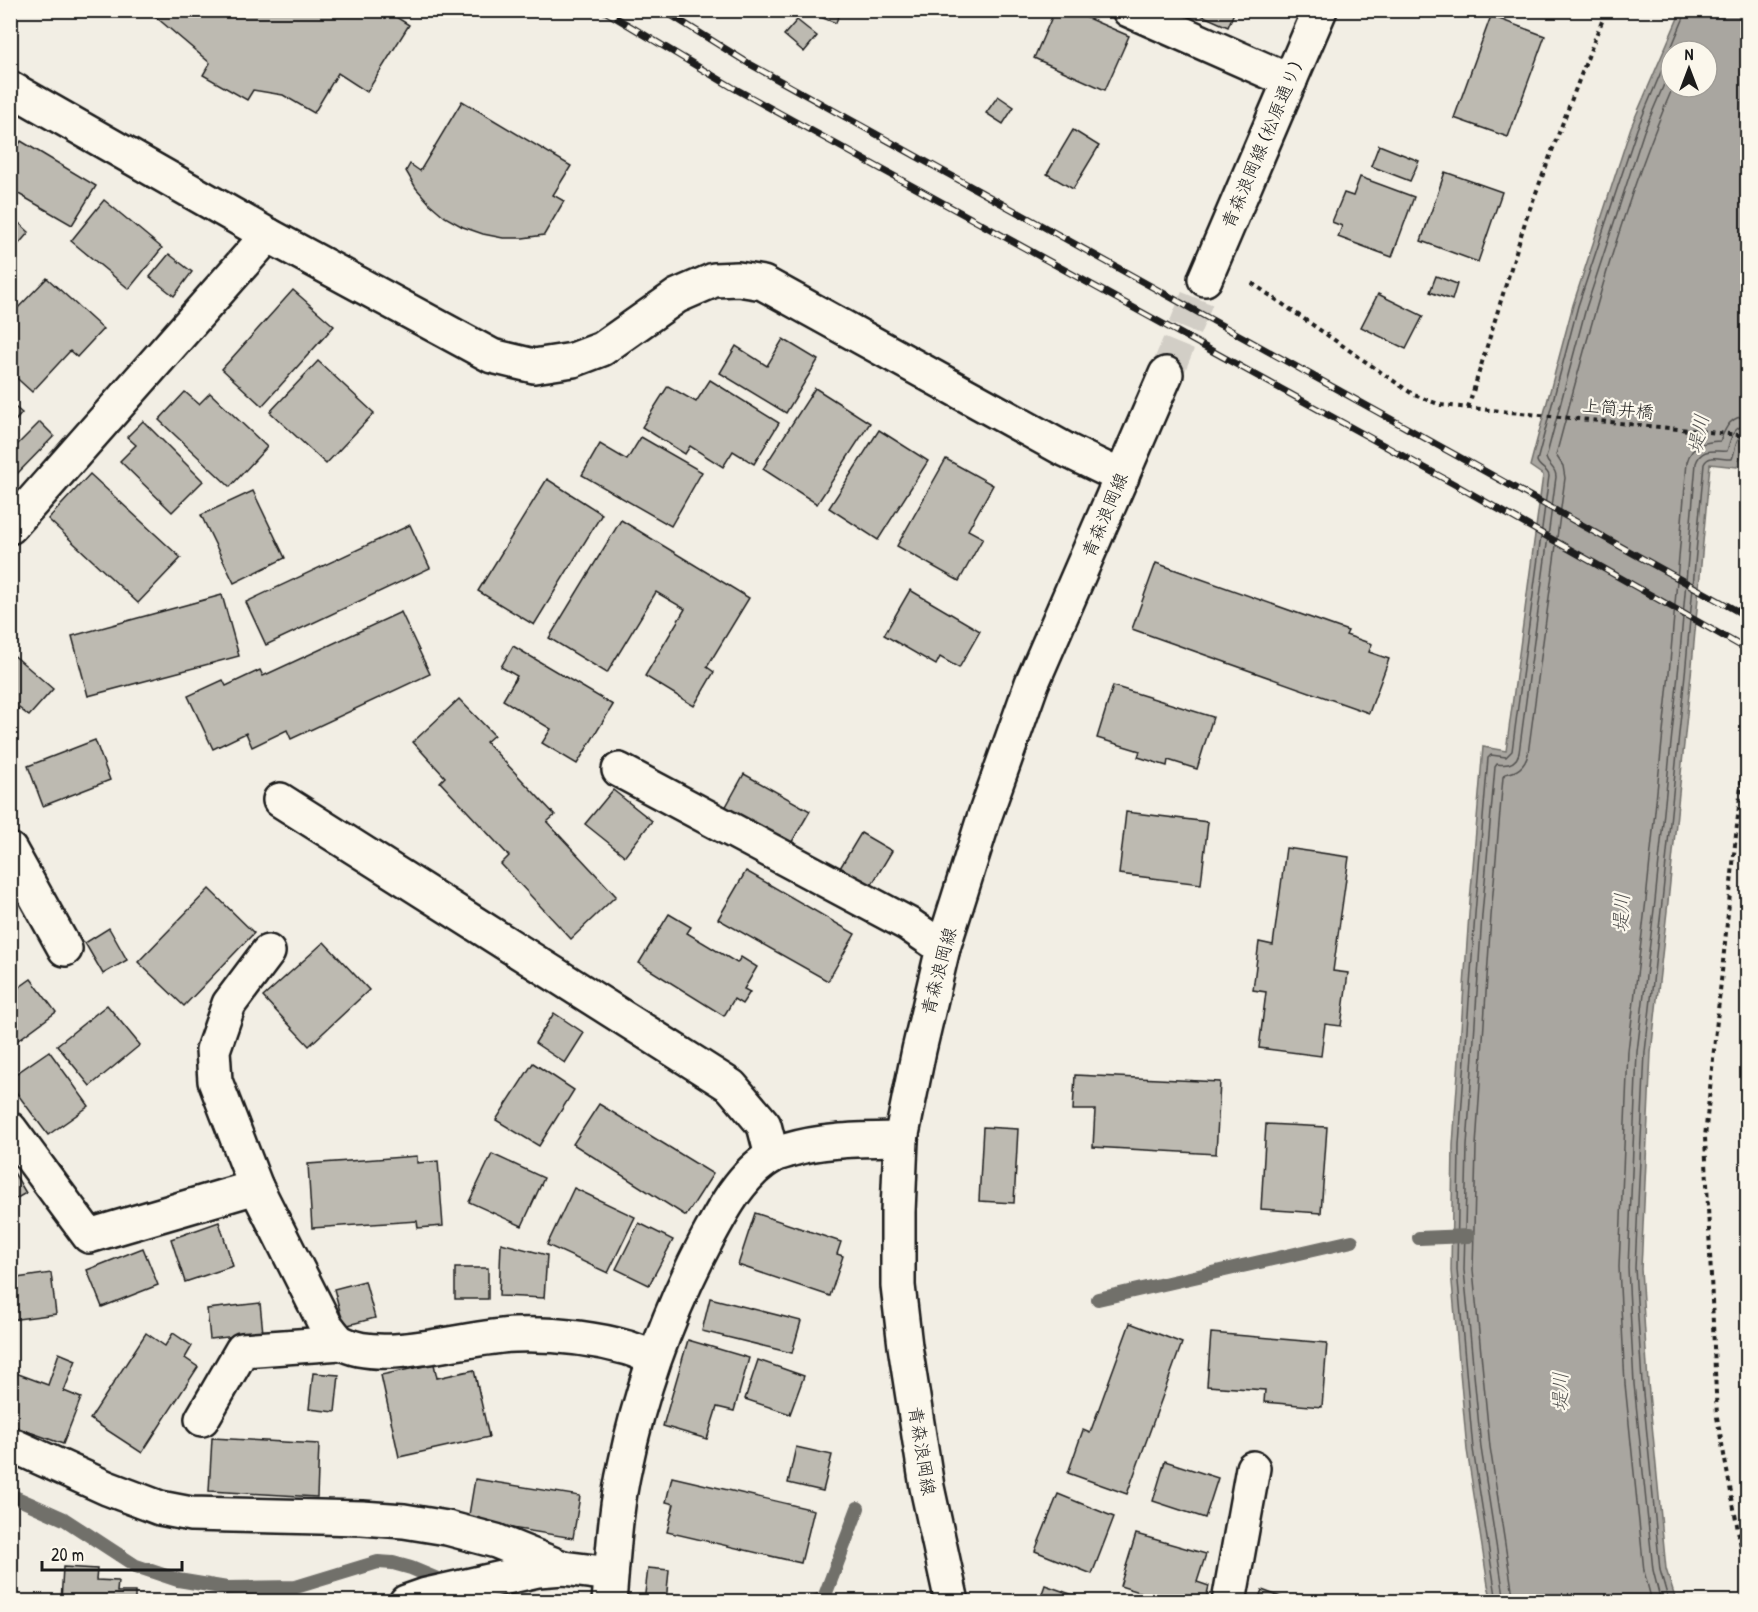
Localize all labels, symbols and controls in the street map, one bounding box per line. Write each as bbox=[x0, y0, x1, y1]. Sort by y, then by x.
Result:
north arrow bbox=[1659, 39, 1719, 99]
text: N bbox=[1685, 43, 1694, 65]
street label: 青森浪岡線 (松原通り) bbox=[1215, 58, 1308, 232]
street label: 上筒井橋 bbox=[1581, 392, 1655, 425]
water label: 堤川 bbox=[1680, 412, 1715, 456]
street label: 青森浪岡線 bbox=[1075, 468, 1134, 561]
water label: 堤川 bbox=[1606, 892, 1635, 934]
street label: 青森浪岡線 bbox=[915, 924, 962, 1018]
water label: 堤川 bbox=[1546, 1372, 1573, 1412]
street label: 青森浪岡線 bbox=[903, 1405, 942, 1497]
scale bar bbox=[42, 1534, 182, 1572]
text: 20 m bbox=[51, 1542, 84, 1567]

